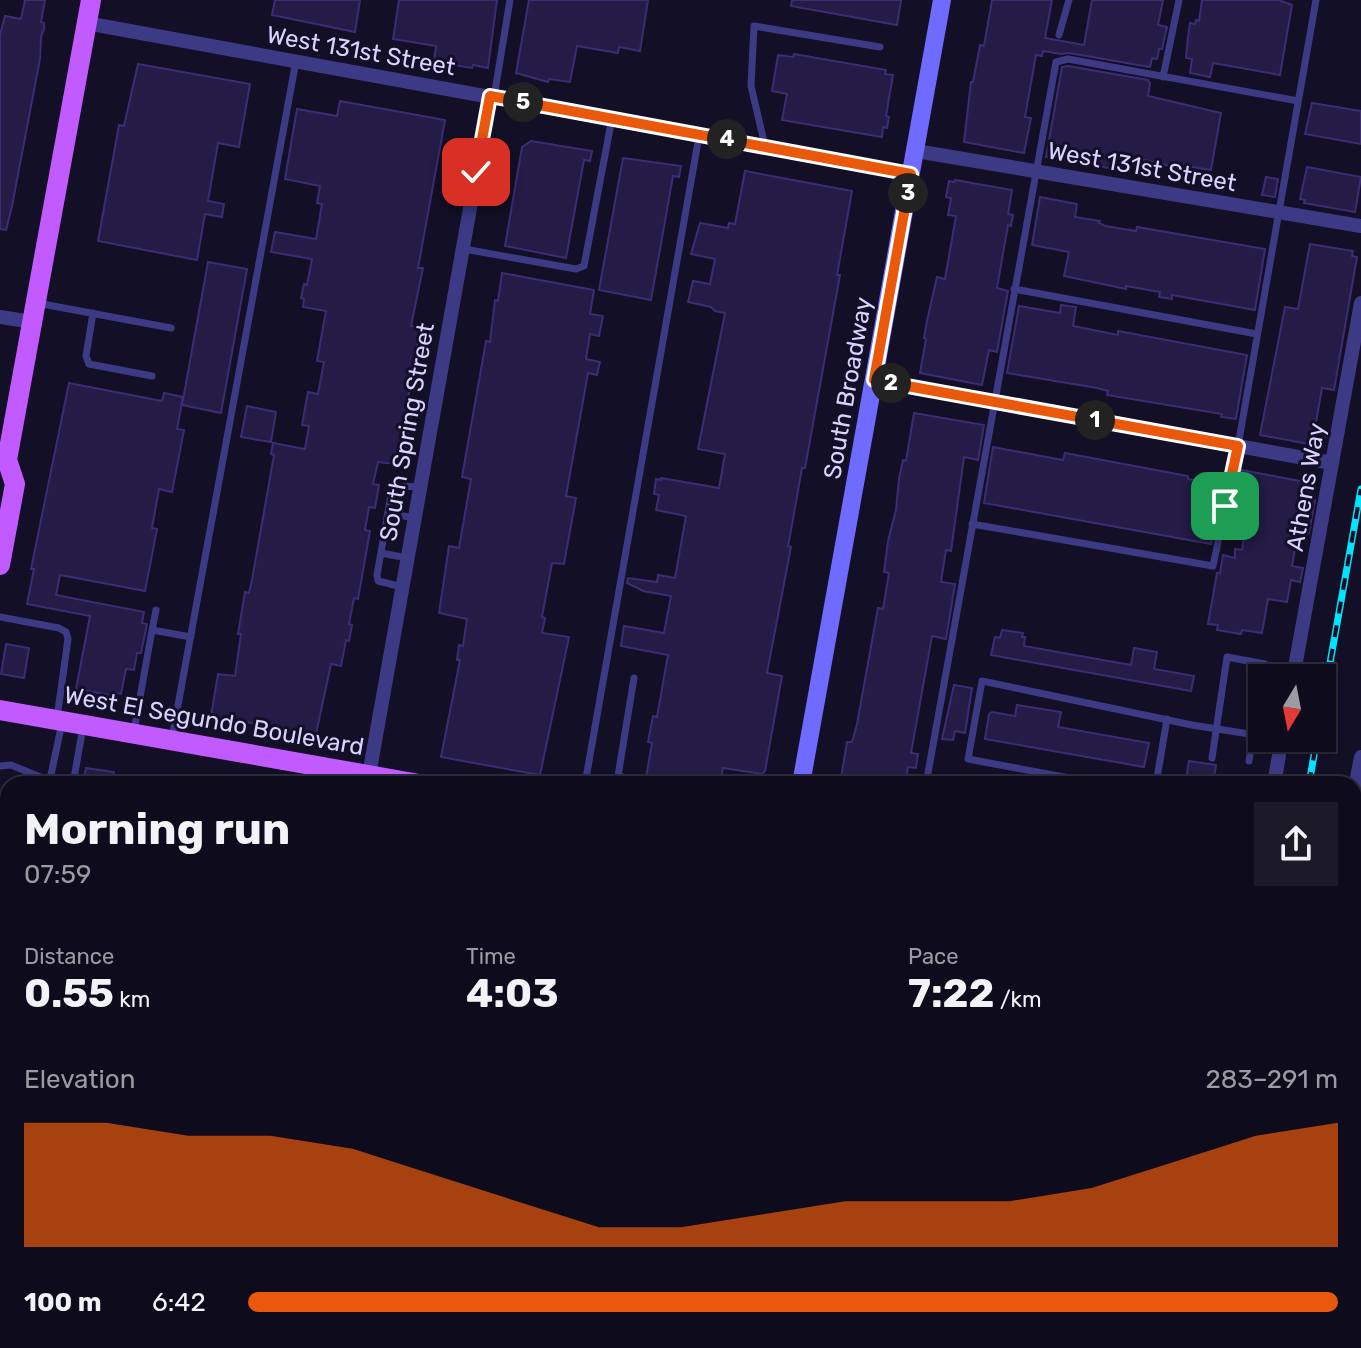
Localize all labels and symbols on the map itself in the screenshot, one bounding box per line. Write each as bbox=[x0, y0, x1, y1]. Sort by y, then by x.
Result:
street label: West 131st Street bbox=[264, 21, 458, 81]
pin: 5 bbox=[503, 82, 543, 122]
pin: 4 bbox=[707, 119, 747, 159]
street label: West 131st Street bbox=[1045, 137, 1239, 197]
pin bbox=[442, 138, 510, 206]
pin: 3 bbox=[888, 173, 928, 213]
street label: South Broadway bbox=[818, 295, 878, 481]
street label: South Spring Street bbox=[374, 321, 440, 543]
pin: 2 bbox=[871, 363, 911, 403]
pin: 1 bbox=[1075, 400, 1115, 440]
street label: Athens Way bbox=[1281, 421, 1331, 553]
pin bbox=[1191, 472, 1259, 540]
north arrow bbox=[1248, 664, 1336, 752]
street label: West El Segundo Boulevard bbox=[62, 681, 366, 761]

